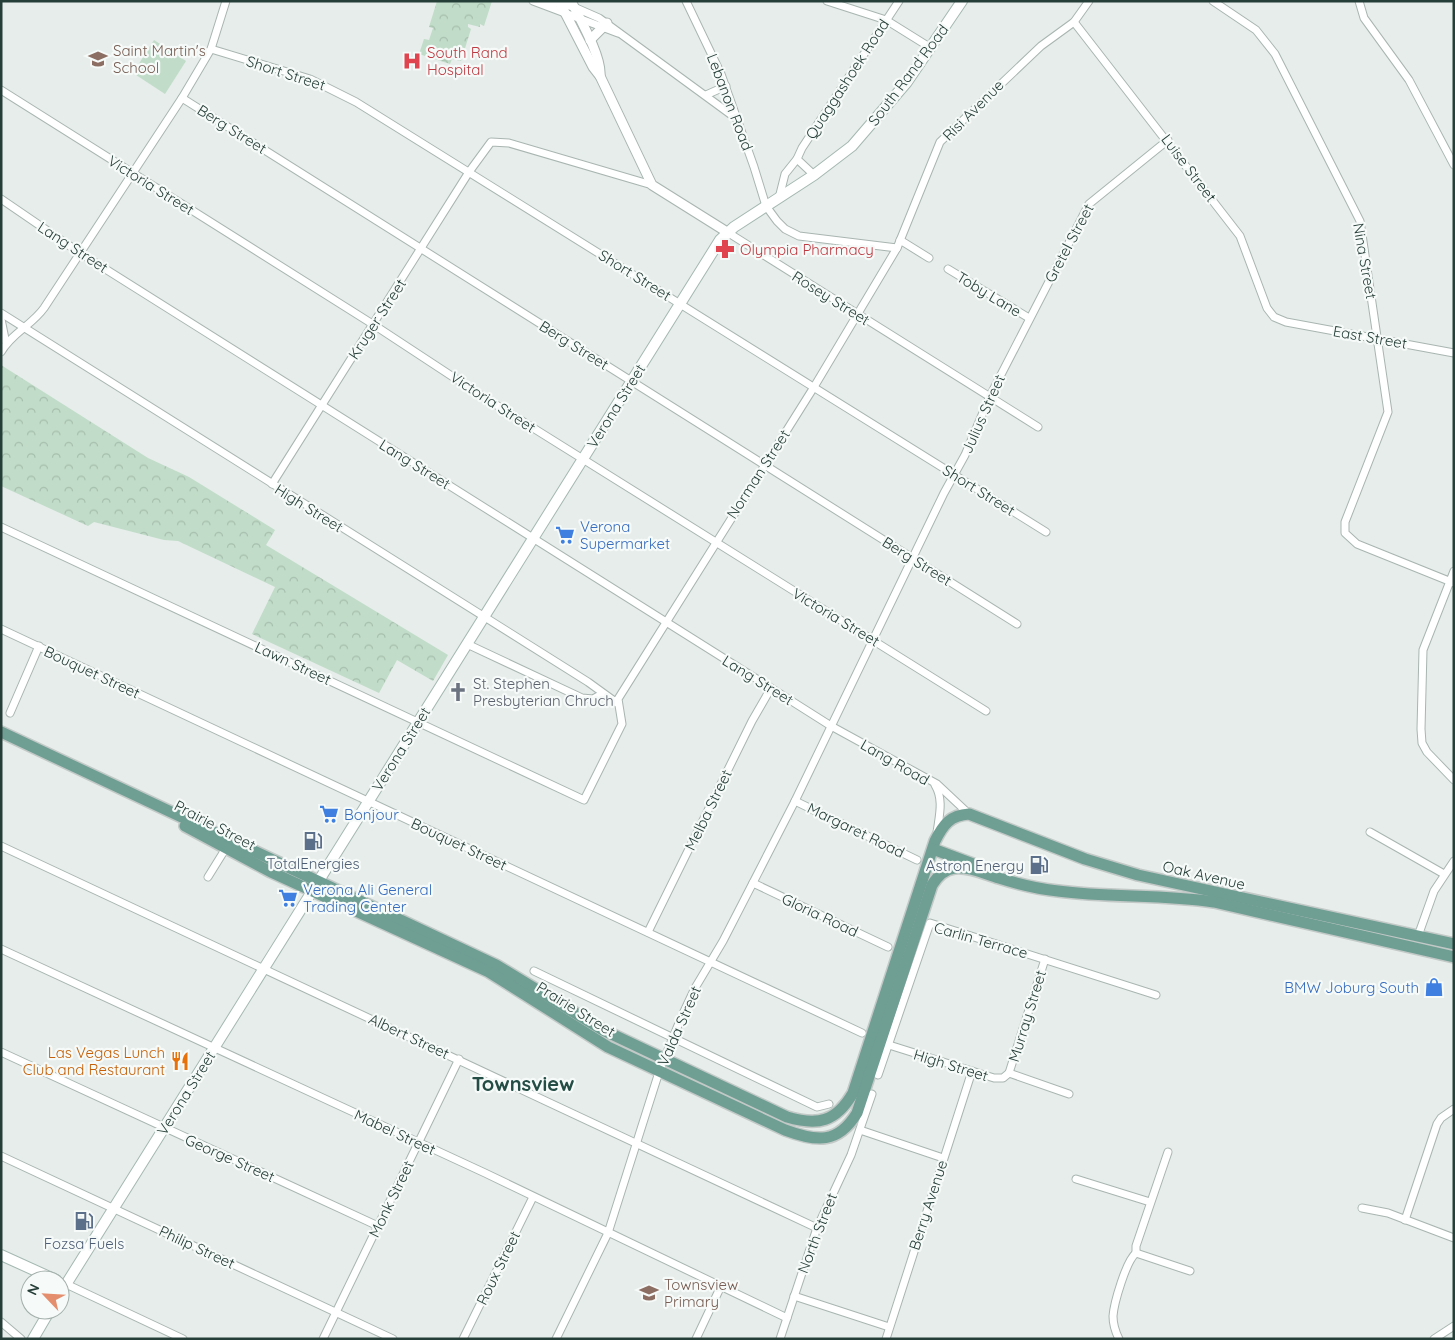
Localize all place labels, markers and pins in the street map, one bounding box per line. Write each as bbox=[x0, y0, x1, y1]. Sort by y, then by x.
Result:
place label: Saint Martin's School bbox=[113, 41, 206, 77]
place label: South Rand Hospital bbox=[427, 43, 508, 79]
school or university icon: Saint Martin's School bbox=[87, 48, 109, 70]
hospital icon: South Rand Hospital bbox=[401, 50, 423, 72]
pharmacy icon: Olympia Pharmacy bbox=[714, 238, 736, 260]
place label: Olympia Pharmacy bbox=[740, 240, 874, 259]
place label: Verona Supermarket bbox=[580, 517, 670, 553]
supermarket icon: Verona Supermarket bbox=[554, 524, 576, 546]
place label: St. Stephen Presbyterian Chruch bbox=[473, 674, 614, 710]
church icon: St. Stephen Presbyterian Chruch bbox=[447, 681, 469, 703]
supermarket icon: Bonjour bbox=[318, 803, 340, 825]
place label: Bonjour bbox=[344, 805, 399, 824]
fuel station icon: TotalEnergies bbox=[302, 830, 324, 852]
place label: TotalEnergies bbox=[266, 854, 360, 873]
fuel station icon: Astron Energy bbox=[1028, 854, 1050, 876]
place label: Astron Energy bbox=[926, 856, 1024, 875]
place label: Verona Ali General Trading Center bbox=[303, 880, 432, 916]
supermarket icon: Verona Ali General Trading Center bbox=[277, 887, 299, 909]
shop icon: BMW Joburg South bbox=[1423, 976, 1445, 998]
place label: BMW Joburg South bbox=[1284, 978, 1419, 997]
place label: Las Vegas Lunch Club and Restaurant bbox=[23, 1043, 165, 1079]
restaurant icon: Las Vegas Lunch Club and Restaurant bbox=[169, 1050, 191, 1072]
fuel station icon: Fozsa Fuels bbox=[73, 1210, 95, 1232]
place label: Fozsa Fuels bbox=[44, 1234, 124, 1253]
place label: Townsview Primary bbox=[664, 1275, 738, 1311]
school or university icon: Townsview Primary bbox=[638, 1282, 660, 1304]

